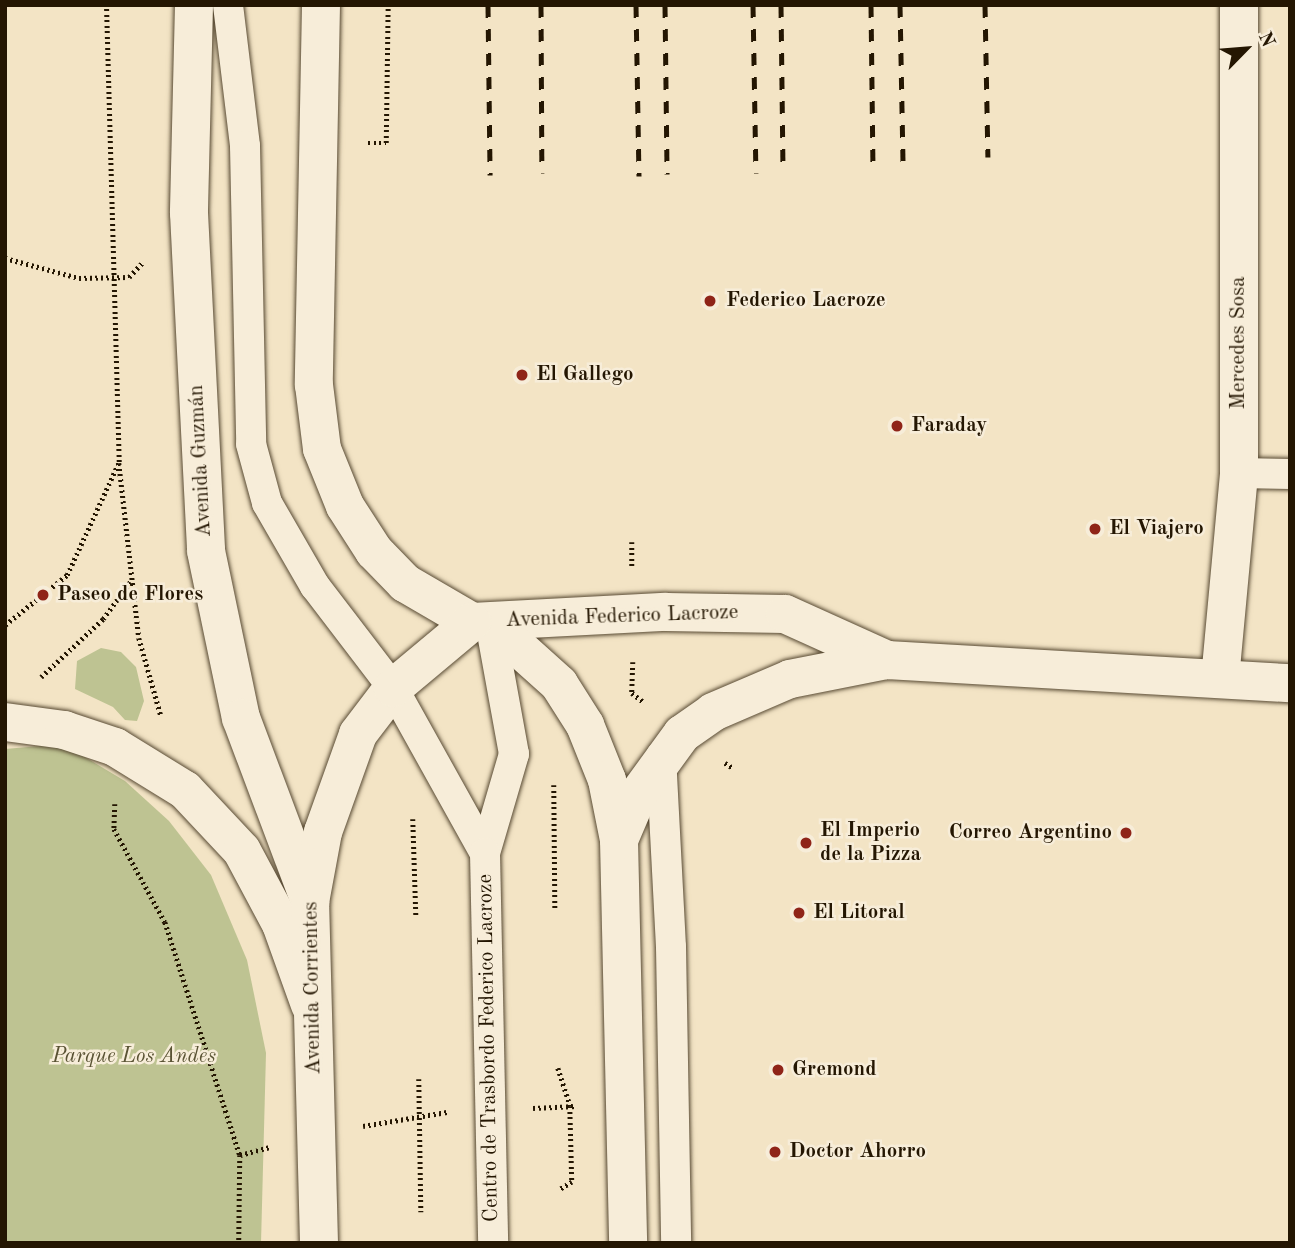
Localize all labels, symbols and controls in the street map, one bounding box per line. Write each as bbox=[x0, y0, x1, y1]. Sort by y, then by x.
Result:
north arrow bbox=[1211, 14, 1281, 84]
text: N bbox=[1254, 29, 1277, 51]
street label: Mercedes Sosa bbox=[1226, 276, 1252, 410]
place label: Federico Lacroze bbox=[726, 288, 886, 314]
marker: Federico Lacroze bbox=[700, 291, 720, 311]
place label: El Gallego bbox=[536, 362, 634, 388]
marker: El Gallego bbox=[514, 367, 530, 383]
street label: Avenida Guzmán bbox=[184, 384, 218, 538]
place label: Faraday bbox=[911, 413, 987, 439]
marker: Faraday bbox=[889, 418, 905, 434]
place label: El Viajero bbox=[1109, 516, 1204, 542]
marker: El Viajero bbox=[1087, 521, 1103, 537]
place label: Paseo de Flores bbox=[57, 582, 203, 608]
marker: Paseo de Flores bbox=[35, 587, 51, 603]
street label: Avenida Federico Lacroze bbox=[505, 600, 739, 634]
place label: El Imperio de la Pizza bbox=[820, 818, 921, 868]
place label: Correo Argentino bbox=[949, 820, 1112, 846]
marker: Correo Argentino bbox=[1118, 825, 1134, 841]
marker: El Imperio de la Pizza bbox=[798, 835, 814, 851]
street label: Centro de Trasbordo Federico Lacroze bbox=[473, 874, 505, 1222]
place label: El Litoral bbox=[813, 900, 905, 926]
street label: Avenida Corrientes bbox=[299, 901, 327, 1075]
marker: El Litoral bbox=[791, 905, 807, 921]
park label: Parque Los Andes bbox=[52, 1044, 216, 1070]
place label: Gremond bbox=[792, 1057, 877, 1083]
marker: Gremond bbox=[770, 1062, 786, 1078]
place label: Doctor Ahorro bbox=[789, 1139, 926, 1165]
marker: Doctor Ahorro bbox=[767, 1144, 783, 1160]

